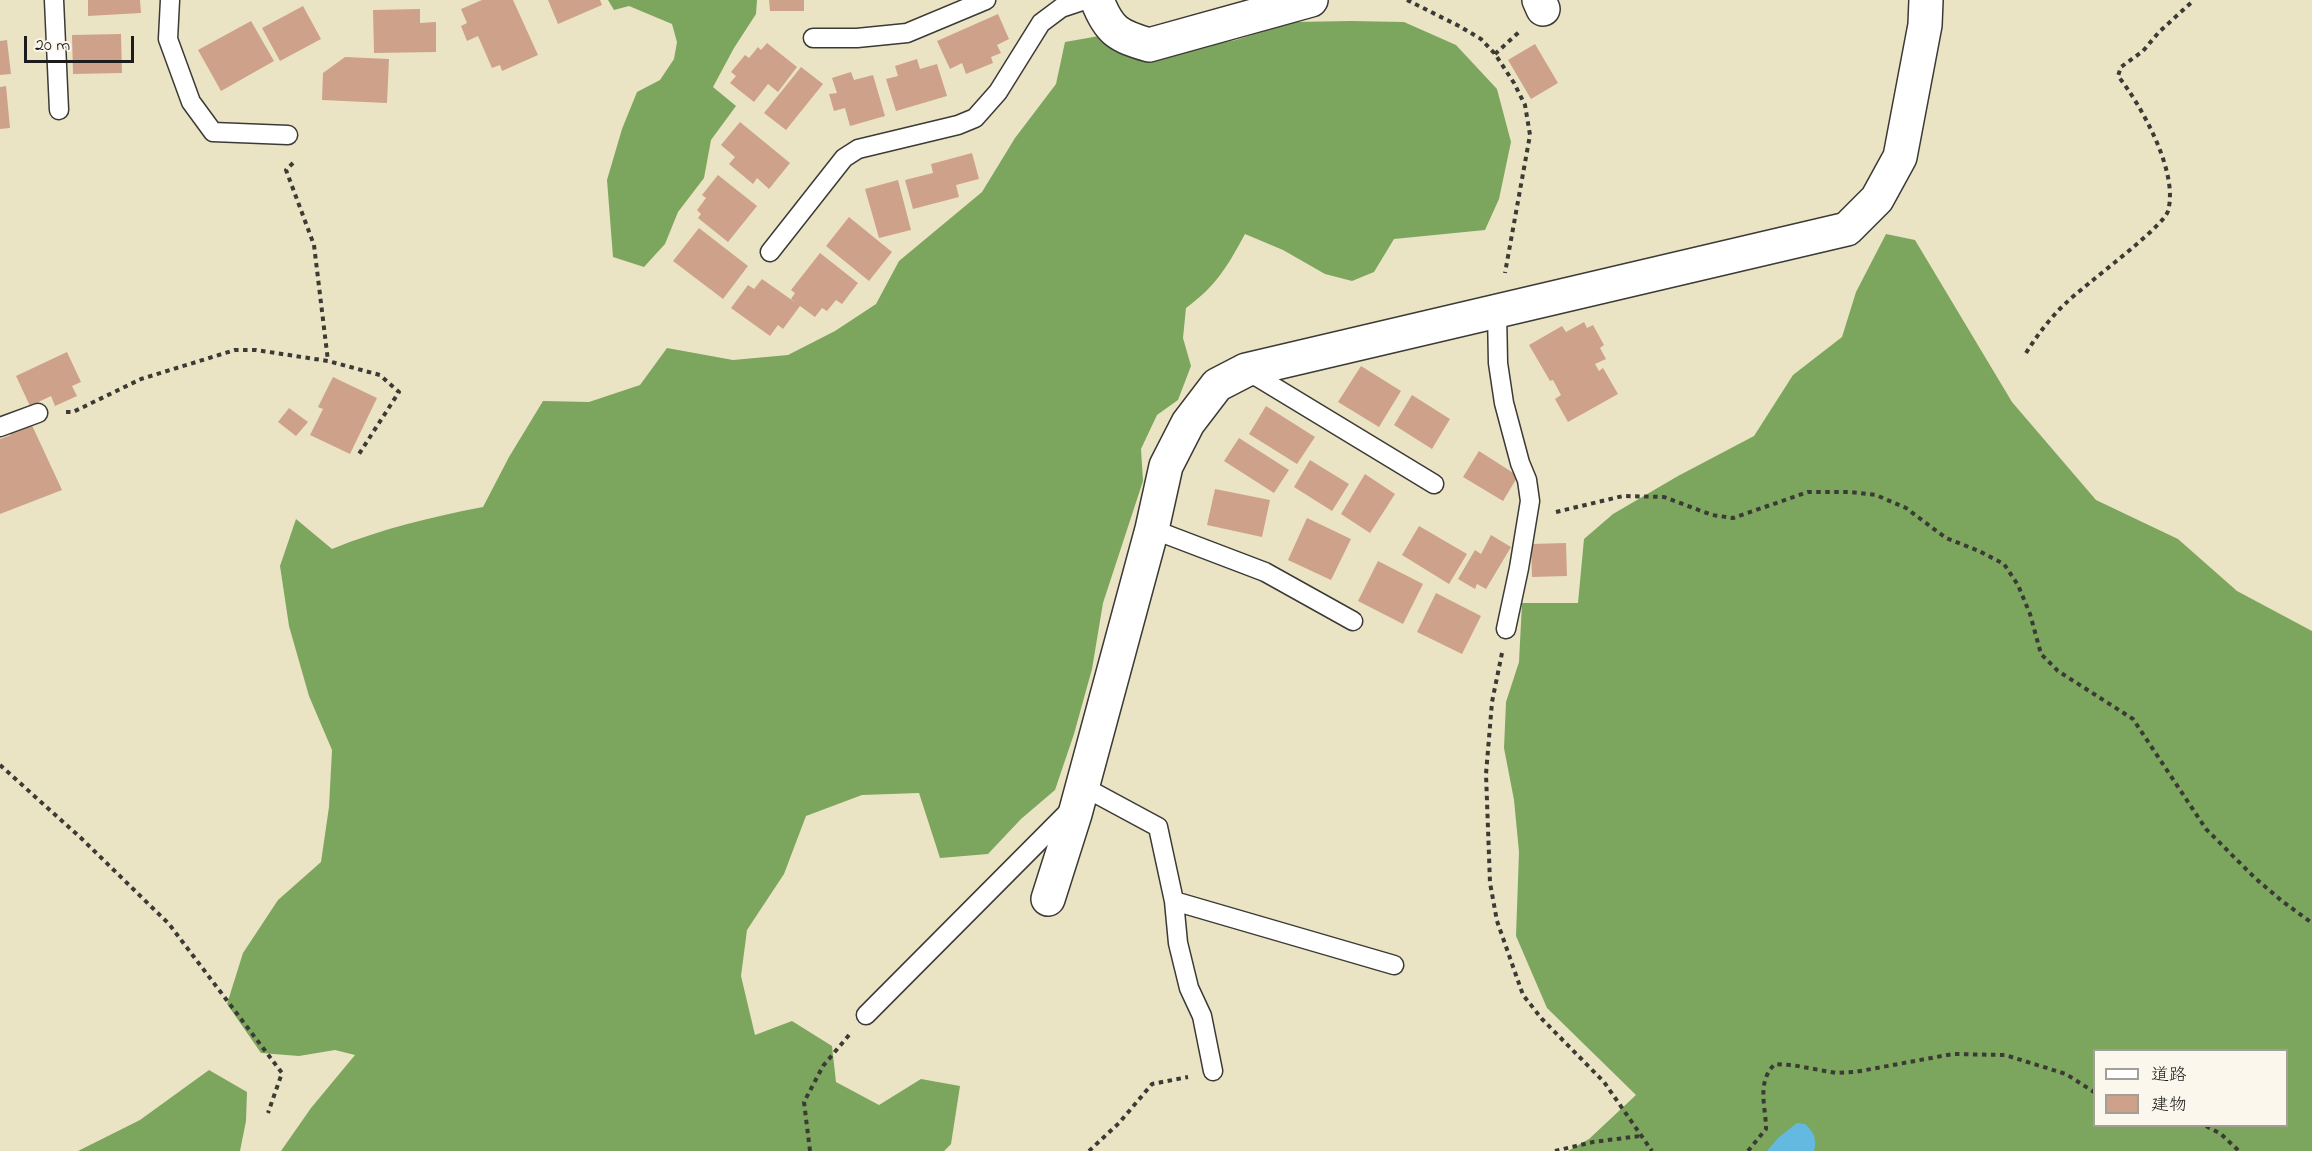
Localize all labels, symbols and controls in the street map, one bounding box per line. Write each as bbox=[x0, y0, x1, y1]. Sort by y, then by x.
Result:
scale bar bbox=[27, 24, 136, 62]
text: 20 m bbox=[35, 33, 70, 59]
legend bbox=[2093, 1049, 2288, 1127]
text: 道路 bbox=[2151, 1063, 2187, 1089]
text: 建物 bbox=[2151, 1093, 2187, 1119]

